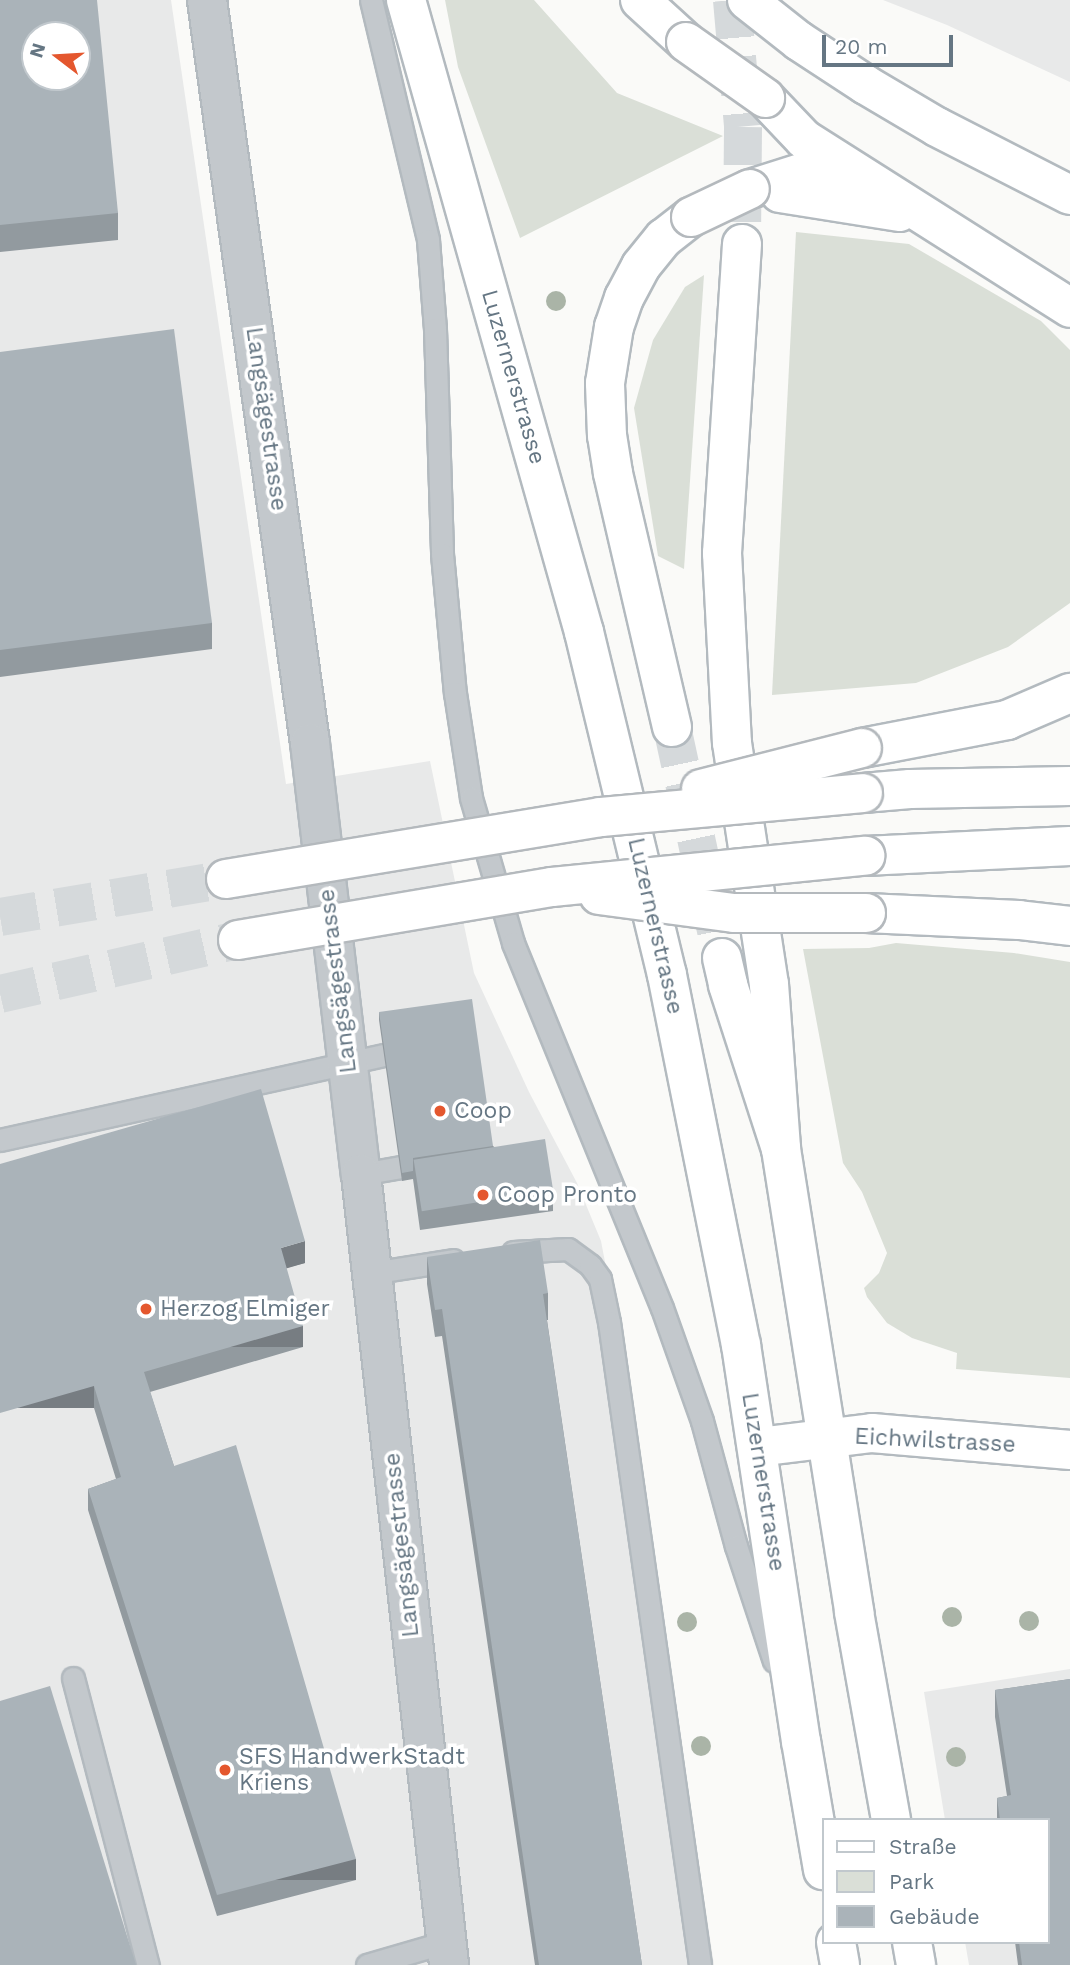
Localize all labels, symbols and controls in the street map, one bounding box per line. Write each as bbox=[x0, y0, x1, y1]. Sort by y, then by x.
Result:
north arrow bbox=[21, 21, 91, 91]
scale bar bbox=[825, 21, 956, 65]
text: 20 m bbox=[835, 34, 887, 59]
text: N bbox=[24, 40, 50, 60]
street label: Luzernerstrasse bbox=[475, 287, 551, 467]
street label: Langsägestrasse bbox=[239, 325, 293, 513]
street label: Luzernerstrasse bbox=[621, 835, 689, 1017]
street label: Langsägestrasse bbox=[313, 887, 363, 1075]
place label: Coop bbox=[454, 1097, 512, 1125]
marker: Coop bbox=[432, 1103, 448, 1119]
place label: Coop Pronto bbox=[497, 1181, 637, 1209]
marker: Coop Pronto bbox=[475, 1187, 491, 1203]
place label: Herzog Elmiger bbox=[160, 1295, 330, 1323]
marker: Herzog Elmiger bbox=[138, 1301, 154, 1317]
street label: Luzernerstrasse bbox=[735, 1391, 791, 1573]
street label: Eichwilstrasse bbox=[854, 1423, 1016, 1459]
street label: Langsägestrasse bbox=[379, 1451, 425, 1639]
place label: SFS HandwerkStadt Kriens bbox=[239, 1743, 465, 1797]
marker: SFS HandwerkStadt Kriens bbox=[217, 1762, 233, 1778]
legend bbox=[822, 1818, 1049, 1944]
text: Straße bbox=[889, 1834, 957, 1859]
text: Park bbox=[889, 1869, 934, 1894]
text: Gebäude bbox=[889, 1904, 980, 1929]

